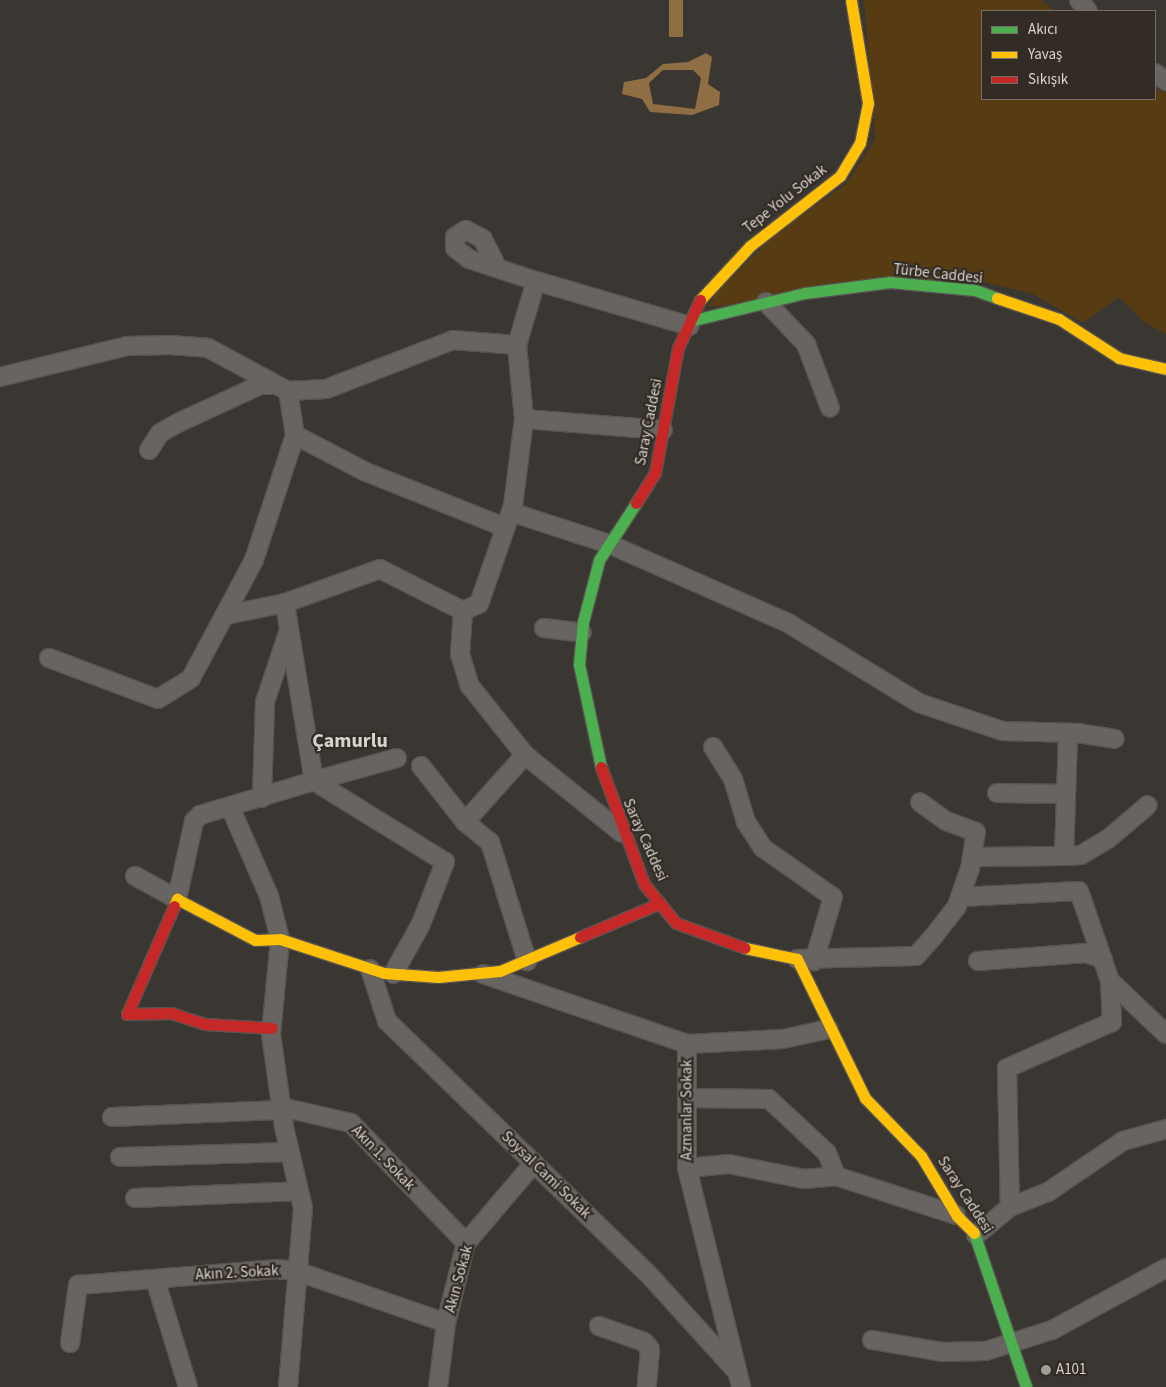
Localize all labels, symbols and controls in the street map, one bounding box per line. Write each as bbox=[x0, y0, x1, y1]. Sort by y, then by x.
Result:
legend bbox=[981, 10, 1156, 100]
text: Akıcı bbox=[1028, 19, 1058, 40]
text: Yavaş bbox=[1028, 44, 1062, 65]
text: Sıkışık bbox=[1028, 69, 1068, 90]
street label: Tepe Yolu Sokak bbox=[740, 161, 830, 237]
street label: Türbe Caddesi bbox=[892, 260, 984, 288]
street label: Saray Caddesi bbox=[632, 377, 666, 467]
district label: Çamurlu bbox=[312, 729, 388, 753]
street label: Saray Caddesi bbox=[619, 796, 671, 884]
street label: Azmanlar Sokak bbox=[678, 1060, 696, 1160]
street label: Akın 1. Sokak bbox=[348, 1122, 418, 1194]
street label: Soysal Cami Sokak bbox=[498, 1128, 594, 1222]
street label: Saray Caddesi bbox=[933, 1153, 997, 1237]
street label: Akın Sokak bbox=[441, 1243, 477, 1315]
street label: Akın 2. Sokak bbox=[195, 1262, 279, 1284]
place label: A101 bbox=[1056, 1361, 1087, 1379]
marker: A101 bbox=[1040, 1364, 1052, 1376]

